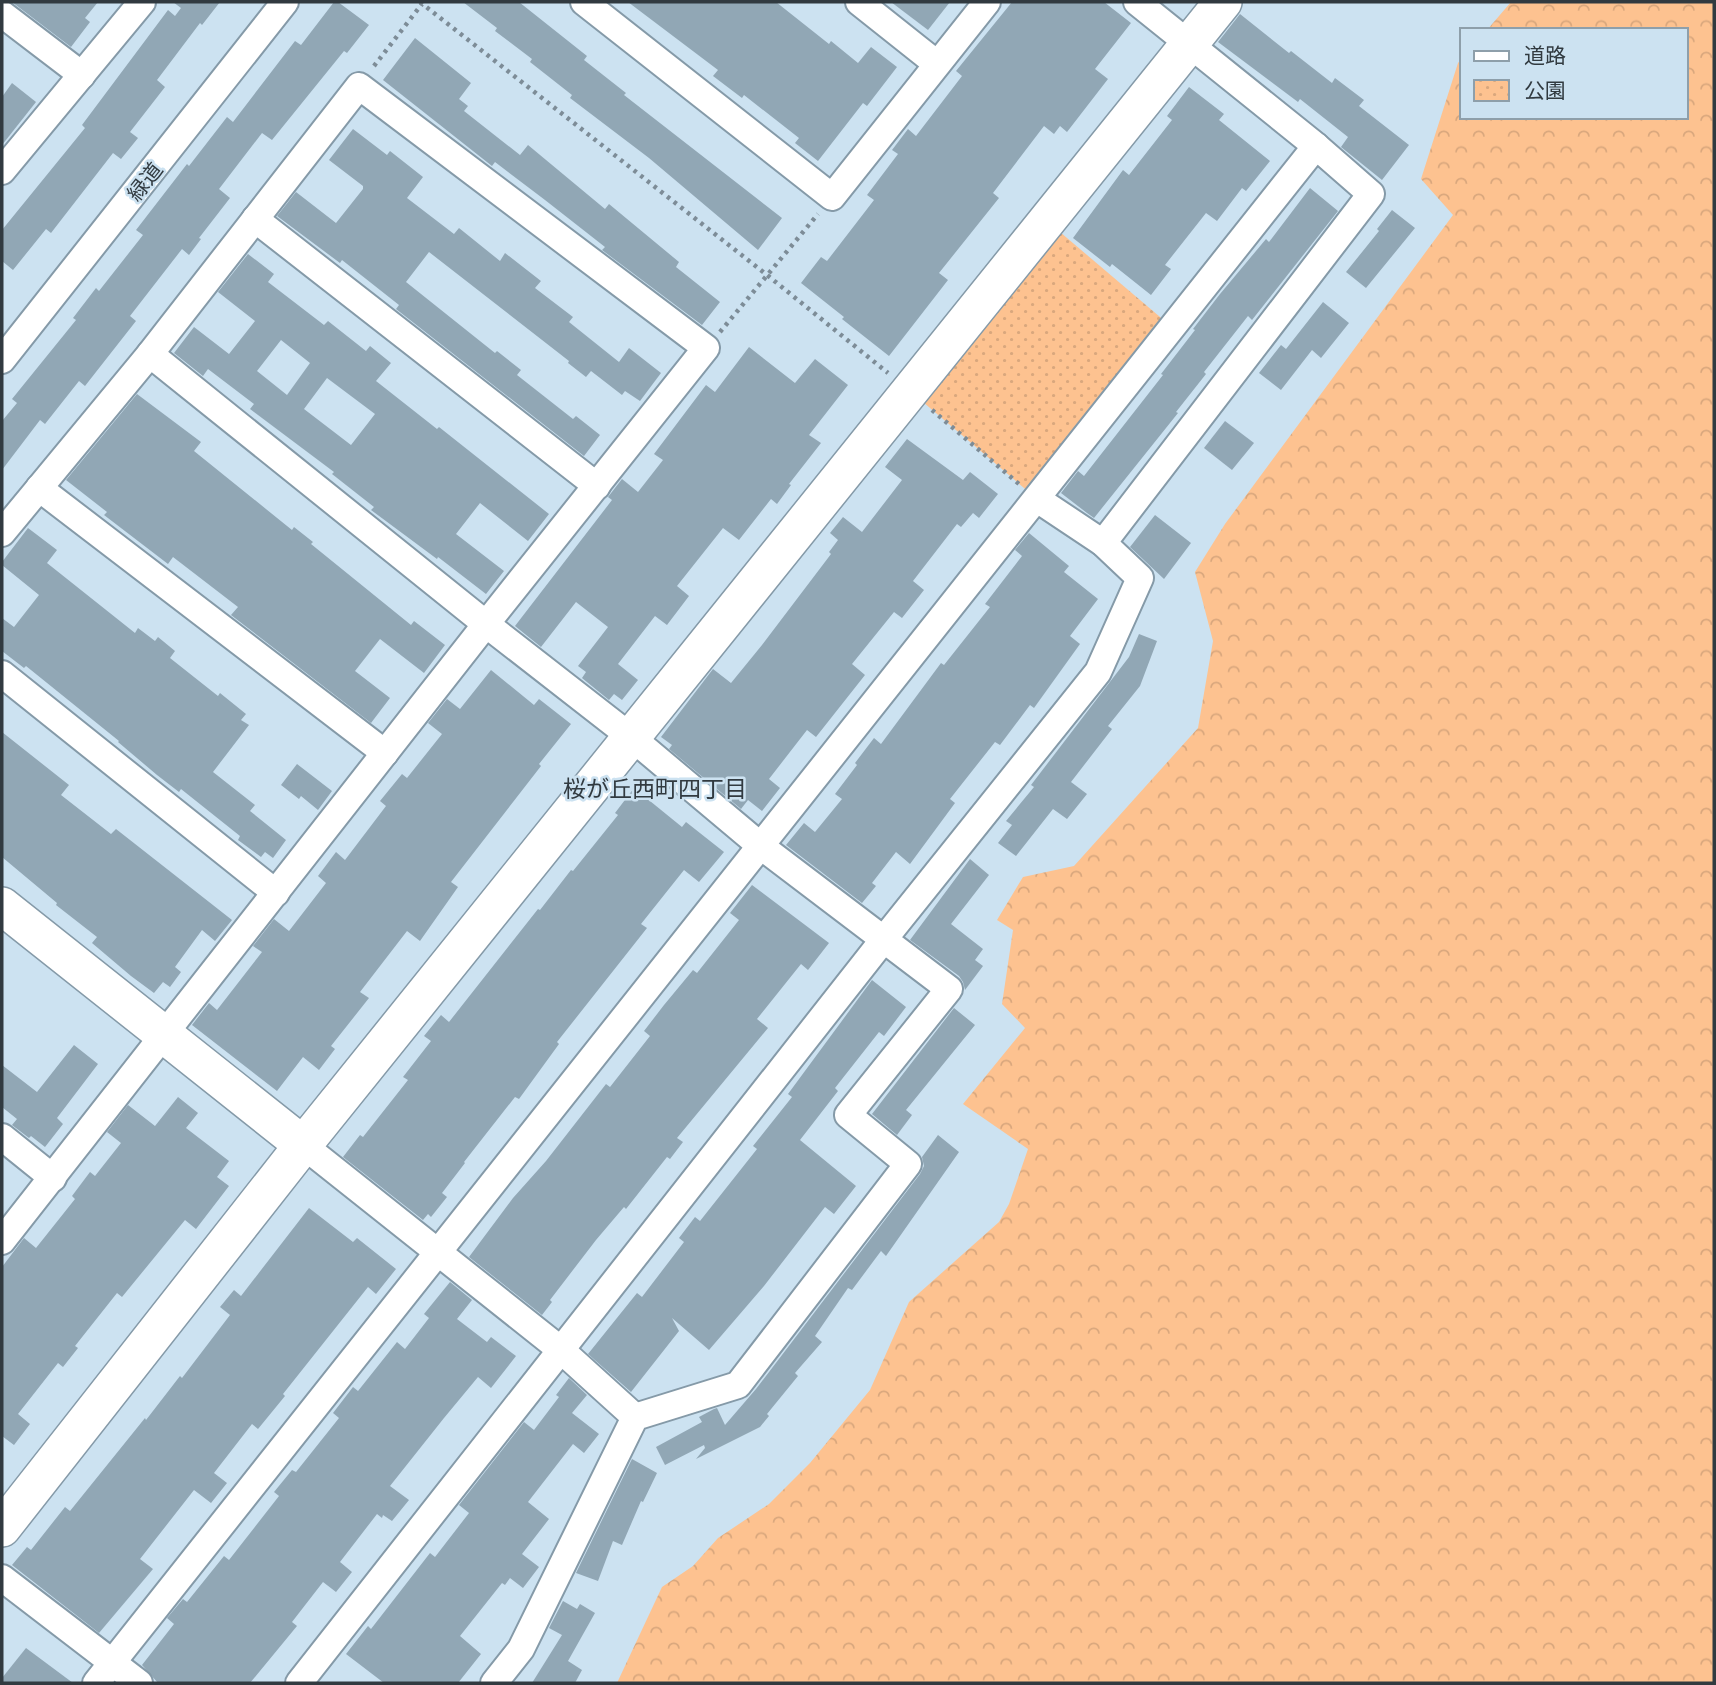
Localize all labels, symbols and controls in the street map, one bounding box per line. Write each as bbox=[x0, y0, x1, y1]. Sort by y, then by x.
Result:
legend bbox=[1460, 28, 1688, 119]
text: 道路 bbox=[1524, 42, 1566, 67]
text: 公園 bbox=[1524, 77, 1566, 102]
street label: 緑道 bbox=[121, 157, 167, 205]
district label: 桜が丘西町四丁目 bbox=[563, 774, 747, 802]

